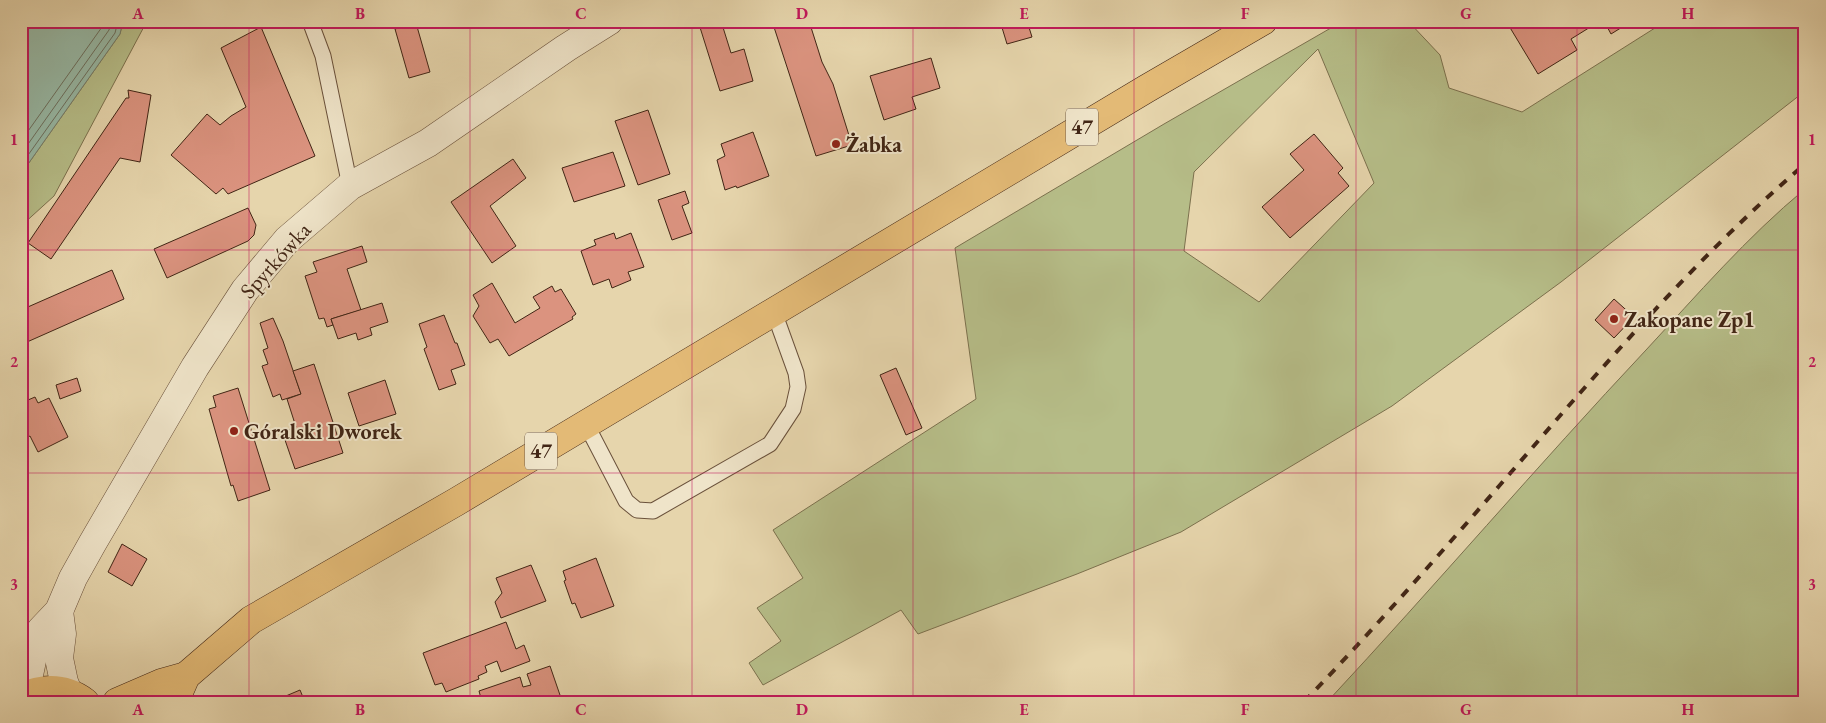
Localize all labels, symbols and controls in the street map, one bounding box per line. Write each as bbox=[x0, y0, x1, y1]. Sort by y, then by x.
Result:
text: A bbox=[131, 3, 144, 24]
text: B bbox=[355, 3, 365, 24]
text: C bbox=[575, 3, 587, 24]
text: D bbox=[796, 3, 808, 24]
text: E bbox=[1019, 3, 1029, 24]
text: F bbox=[1241, 3, 1250, 24]
text: G bbox=[1460, 3, 1472, 24]
text: H bbox=[1682, 3, 1695, 24]
road number: 47 bbox=[1066, 108, 1098, 146]
text: 1 bbox=[10, 129, 18, 150]
text: 1 bbox=[1808, 129, 1816, 150]
place label: Żabka bbox=[846, 130, 902, 159]
marker: Żabka bbox=[830, 138, 842, 150]
street label: Spyrkówka bbox=[233, 216, 317, 305]
place label: Zakopane Zp1 bbox=[1624, 305, 1755, 334]
marker: Zakopane Zp1 bbox=[1608, 313, 1620, 325]
text: 2 bbox=[10, 351, 19, 372]
text: 2 bbox=[1808, 351, 1817, 372]
place label: Góralski Dworek bbox=[244, 417, 403, 446]
marker: Góralski Dworek bbox=[228, 425, 240, 437]
road number: 47 bbox=[525, 432, 557, 470]
text: 3 bbox=[10, 574, 18, 595]
text: 3 bbox=[1808, 574, 1816, 595]
text: A bbox=[131, 699, 144, 720]
text: B bbox=[355, 699, 365, 720]
text: C bbox=[575, 699, 587, 720]
text: D bbox=[796, 699, 808, 720]
text: E bbox=[1019, 699, 1029, 720]
text: F bbox=[1241, 699, 1250, 720]
text: G bbox=[1460, 699, 1472, 720]
text: H bbox=[1682, 699, 1695, 720]

